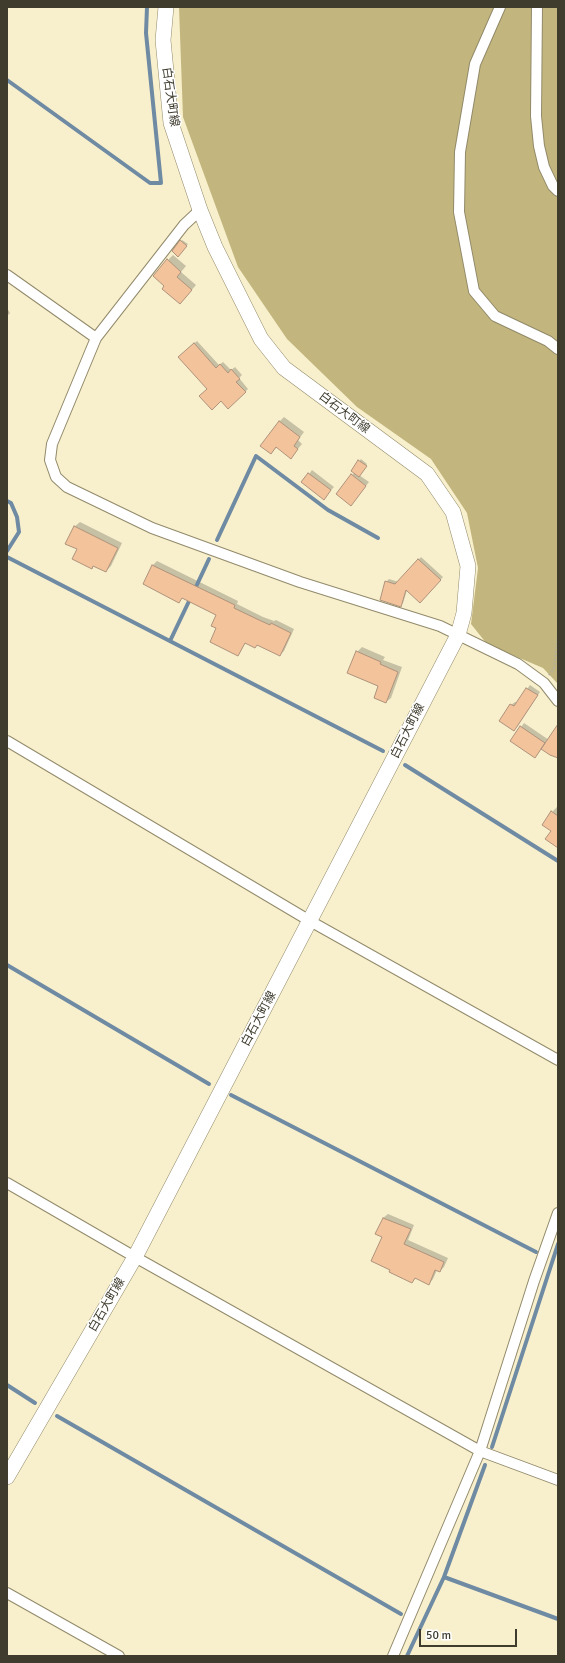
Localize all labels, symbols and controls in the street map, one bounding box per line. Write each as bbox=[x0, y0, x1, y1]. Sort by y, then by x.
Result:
street label: 白石大町線 bbox=[159, 66, 181, 128]
street label: 白石大町線 bbox=[316, 389, 372, 437]
street label: 白石大町線 bbox=[388, 701, 428, 761]
street label: 白石大町線 bbox=[239, 989, 279, 1049]
street label: 白石大町線 bbox=[86, 1275, 128, 1335]
scale bar bbox=[421, 1621, 519, 1647]
text: 50 m bbox=[426, 1628, 451, 1643]

